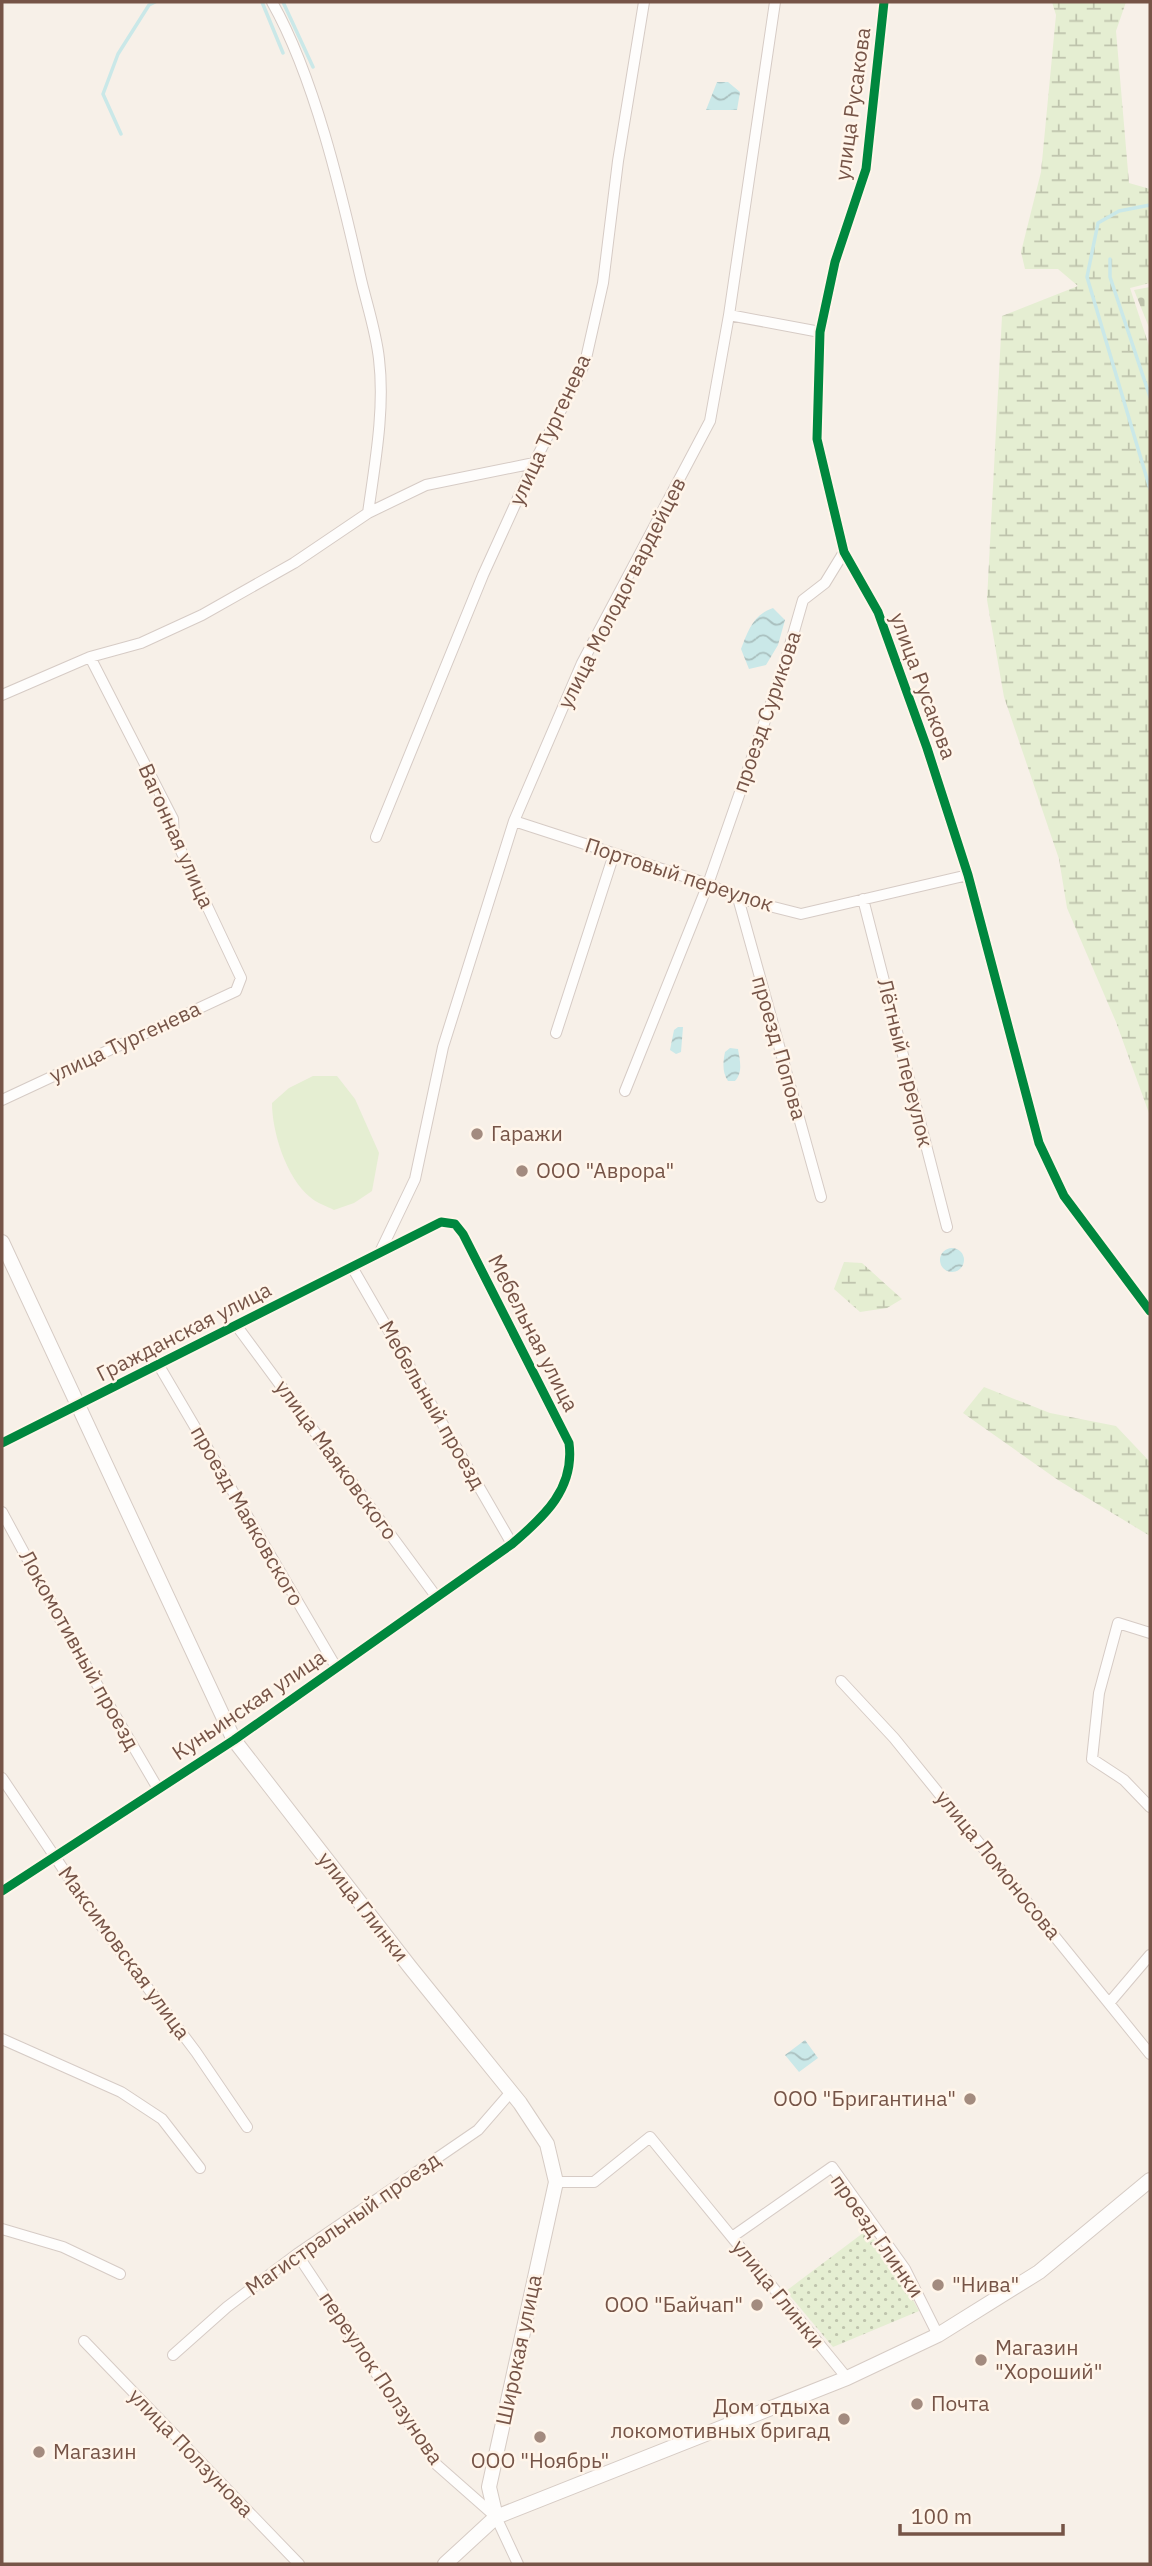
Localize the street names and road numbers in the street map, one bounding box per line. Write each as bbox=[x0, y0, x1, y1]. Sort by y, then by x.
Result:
street label: улица Русакова bbox=[827, 26, 877, 182]
street label: улица Тургенева bbox=[502, 349, 596, 510]
street label: улица Молодогвардейцев bbox=[550, 472, 692, 713]
street label: улица Русакова bbox=[884, 609, 963, 763]
street label: проезд Сурикова bbox=[725, 627, 807, 796]
street label: Вагонная улица bbox=[132, 759, 221, 912]
street label: Портовый переулок bbox=[582, 830, 777, 918]
street label: проезд Попова bbox=[746, 973, 814, 1123]
street label: Лётный переулок bbox=[871, 976, 940, 1150]
street label: улица Тургенева bbox=[44, 994, 205, 1088]
street label: Мебельная улица bbox=[482, 1249, 586, 1416]
street label: Гражданская улица bbox=[91, 1275, 276, 1387]
street label: Мебельный проезд bbox=[373, 1315, 493, 1494]
street label: улица Маяковского bbox=[269, 1374, 404, 1545]
street label: проезд Маяковского bbox=[185, 1420, 311, 1611]
street label: Локомотивный проезд bbox=[13, 1545, 147, 1755]
street label: Куньинская улица bbox=[166, 1642, 331, 1766]
street label: улица Ломоносова bbox=[930, 1784, 1068, 1945]
street label: улица Глинки bbox=[312, 1846, 416, 1967]
street label: Максимовская улица bbox=[52, 1860, 197, 2045]
street label: Магистральный проезд bbox=[239, 2145, 446, 2301]
street label: проезд Глинки bbox=[825, 2168, 931, 2303]
street label: улица Глинки bbox=[726, 2233, 831, 2354]
street label: Широкая улица bbox=[488, 2272, 548, 2428]
street label: переулок Ползунова bbox=[313, 2285, 450, 2470]
street label: улица Ползунова bbox=[123, 2382, 260, 2523]

